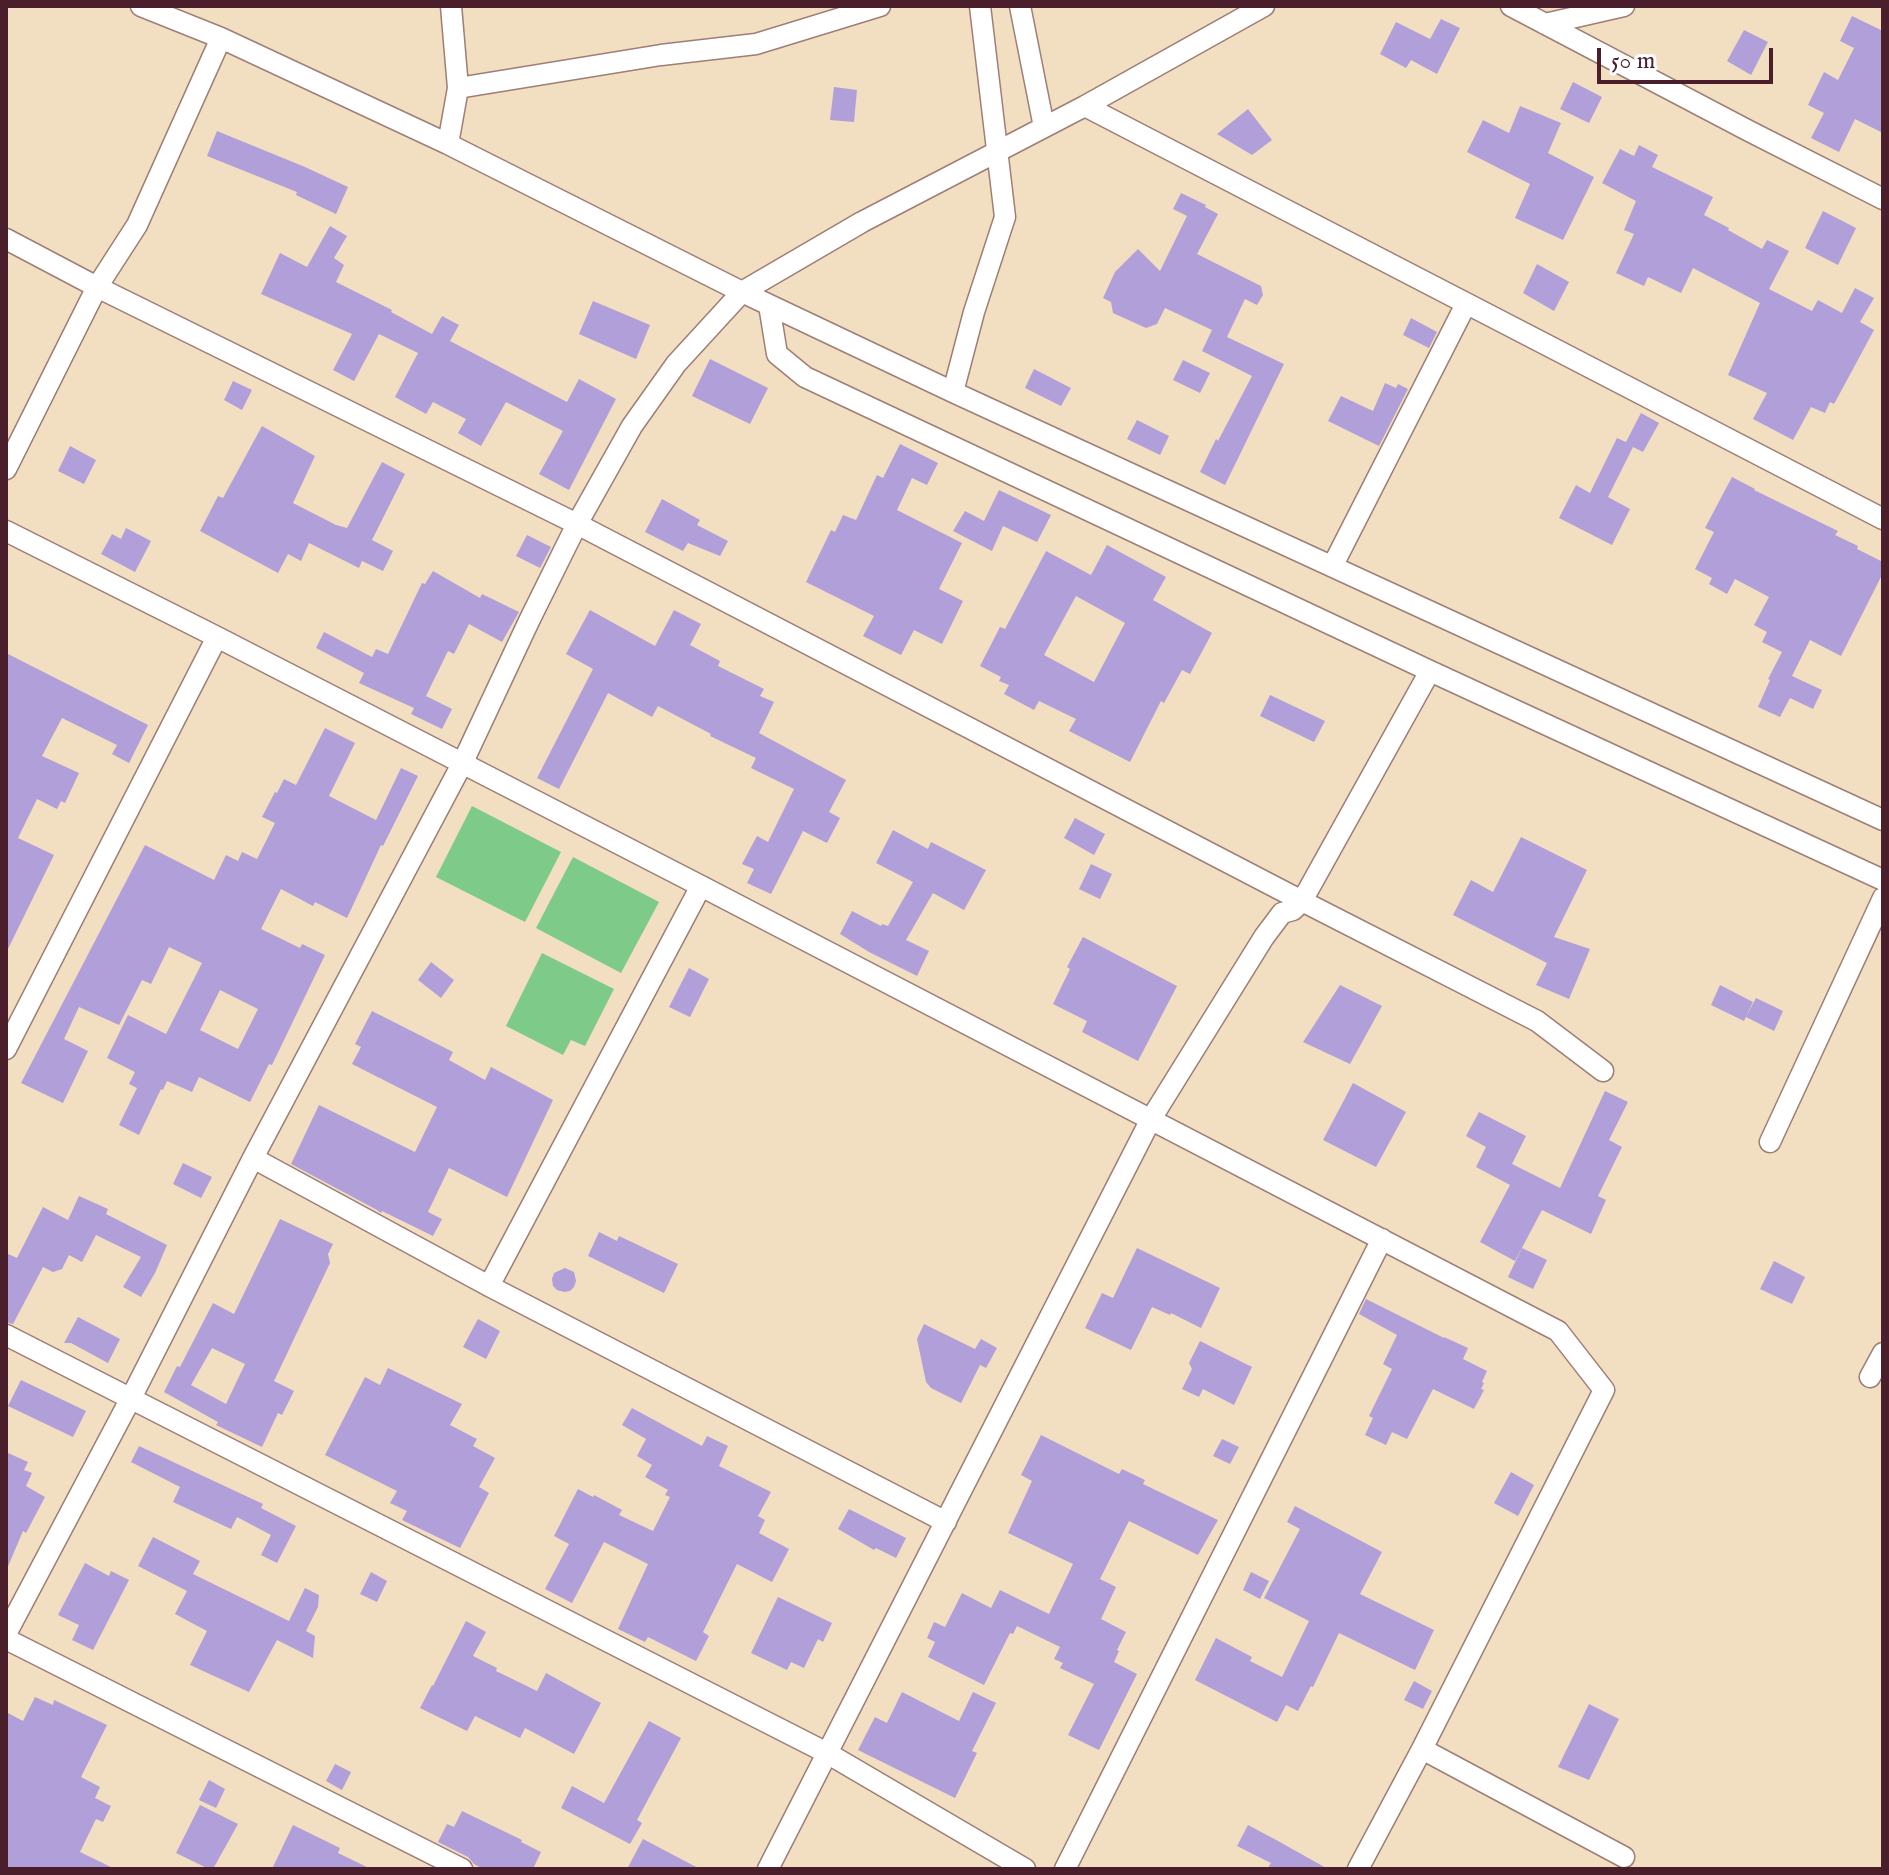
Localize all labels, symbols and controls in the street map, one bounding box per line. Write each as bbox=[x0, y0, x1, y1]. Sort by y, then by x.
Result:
scale bar bbox=[1601, 32, 1777, 82]
text: 50 m bbox=[1611, 46, 1655, 77]

